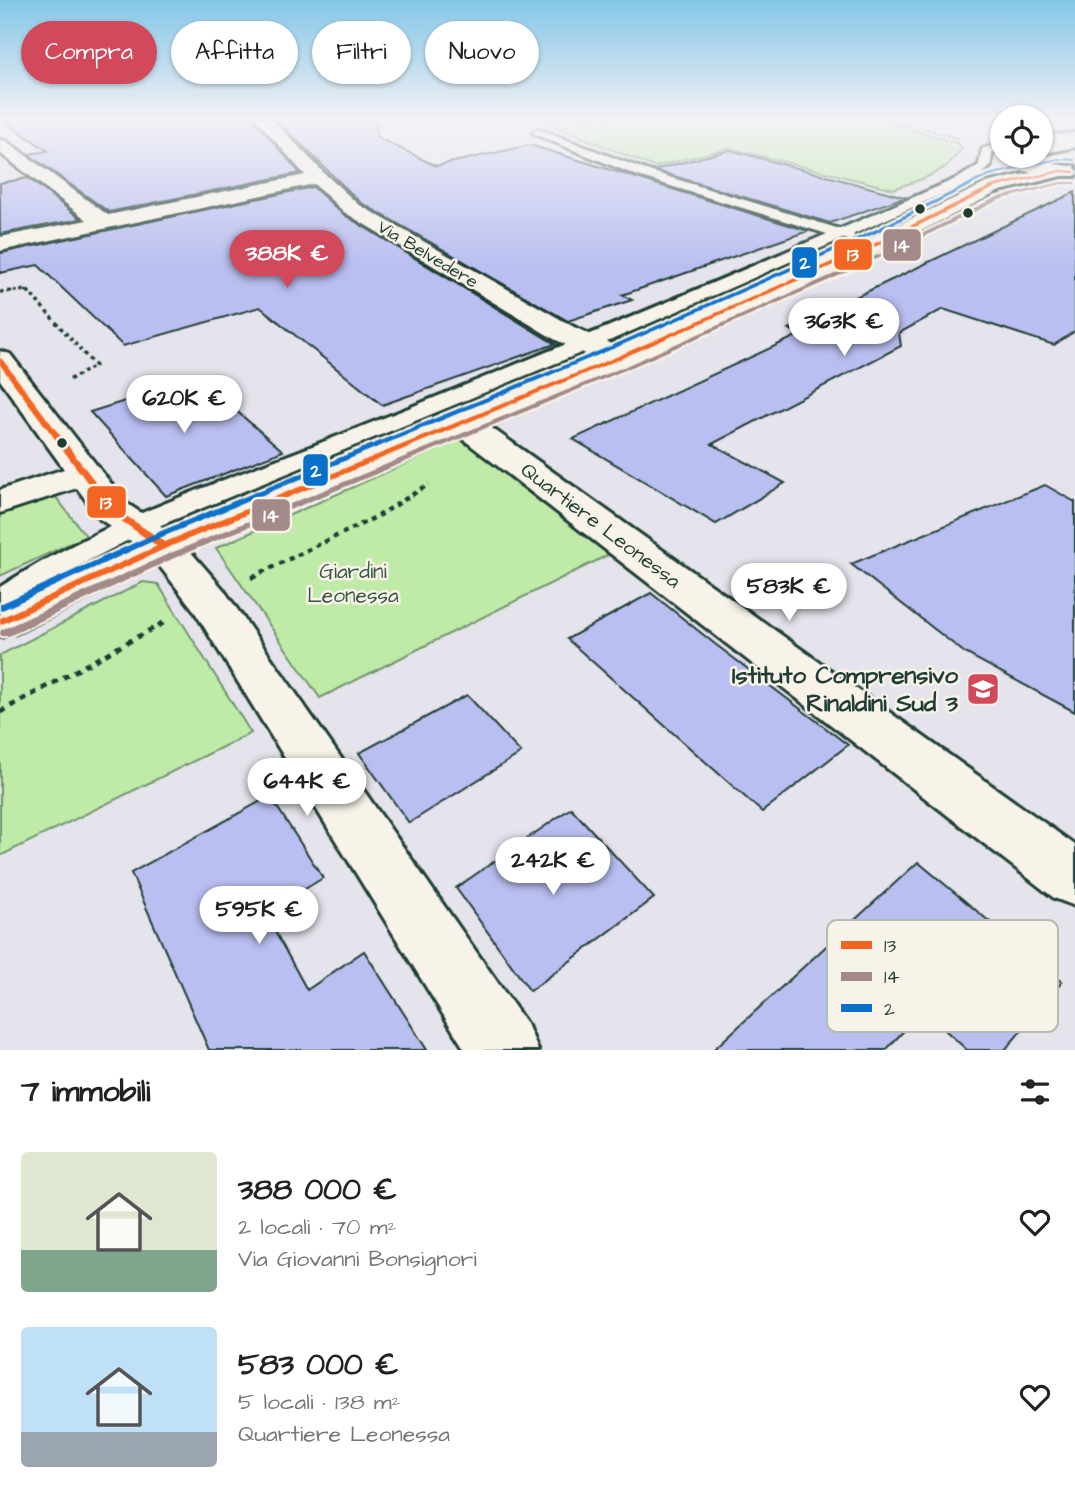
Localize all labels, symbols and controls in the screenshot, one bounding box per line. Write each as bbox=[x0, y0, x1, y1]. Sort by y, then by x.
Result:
chip: Compra bbox=[21, 21, 157, 84]
chip: Affitta bbox=[171, 21, 298, 84]
chip: Filtri bbox=[312, 21, 411, 84]
chip: Nuovo bbox=[425, 21, 539, 84]
map controls bbox=[990, 105, 1053, 168]
button: locate bbox=[990, 105, 1053, 168]
unlabelled marker bbox=[913, 202, 927, 216]
unlabelled marker bbox=[961, 206, 975, 220]
street label: Via Belvedere bbox=[373, 214, 483, 294]
line badge: 14 bbox=[882, 228, 922, 262]
pin: 388K € bbox=[230, 230, 344, 290]
text: 14 bbox=[894, 233, 910, 260]
text: 388K € bbox=[246, 237, 328, 269]
line badge: 13 bbox=[833, 238, 873, 271]
text: 13 bbox=[847, 242, 859, 269]
line badge: 2 bbox=[791, 246, 818, 279]
text: 2 bbox=[799, 250, 811, 277]
pin: 363K € bbox=[787, 298, 901, 358]
text: 363K € bbox=[804, 305, 884, 337]
pin: 620K € bbox=[127, 376, 241, 435]
text: 620K € bbox=[142, 382, 226, 414]
unlabelled marker bbox=[55, 436, 69, 450]
line badge: 2 bbox=[302, 453, 329, 487]
street label: Quartiere Leonessa bbox=[515, 456, 687, 595]
text: 2 bbox=[310, 458, 322, 485]
line badge: 13 bbox=[86, 485, 127, 519]
text: 13 bbox=[100, 490, 112, 517]
line badge: 14 bbox=[251, 498, 291, 532]
text: 14 bbox=[263, 503, 279, 530]
park label: Giardini Leonessa bbox=[307, 557, 399, 610]
pin: 583K € bbox=[732, 564, 846, 623]
text: 583K € bbox=[747, 570, 831, 602]
place label: Istituto Comprensivo Rinaldini Sud 3 bbox=[732, 659, 959, 721]
school or university icon: Istituto Comprensivo Rinaldini Sud 3 bbox=[964, 670, 1002, 708]
pin: 644K € bbox=[250, 758, 364, 818]
text: 644K € bbox=[263, 765, 351, 797]
pin: 242K € bbox=[496, 838, 610, 897]
text: 242K € bbox=[511, 844, 595, 876]
pin: 595K € bbox=[202, 886, 316, 946]
text: 595K € bbox=[215, 893, 303, 925]
legend bbox=[827, 920, 1058, 1032]
text: 13 bbox=[884, 933, 896, 960]
text: 14 bbox=[884, 964, 899, 991]
text: 2 bbox=[884, 996, 895, 1023]
text: 7 immobili bbox=[21, 1071, 150, 1113]
icon: filters bbox=[1016, 1073, 1054, 1111]
text: 388 000 € bbox=[238, 1169, 397, 1211]
icon: home bbox=[77, 1180, 161, 1264]
icon: heart bbox=[1016, 1203, 1054, 1241]
text: 2 locali · 70 m² bbox=[238, 1211, 396, 1243]
text: Via Giovanni Bonsignori bbox=[238, 1243, 477, 1275]
text: 583 000 € bbox=[238, 1344, 399, 1386]
icon: home bbox=[77, 1355, 161, 1439]
icon: heart bbox=[1016, 1378, 1054, 1416]
text: 5 locali · 138 m² bbox=[238, 1386, 400, 1418]
text: Quartiere Leonessa bbox=[238, 1418, 450, 1450]

